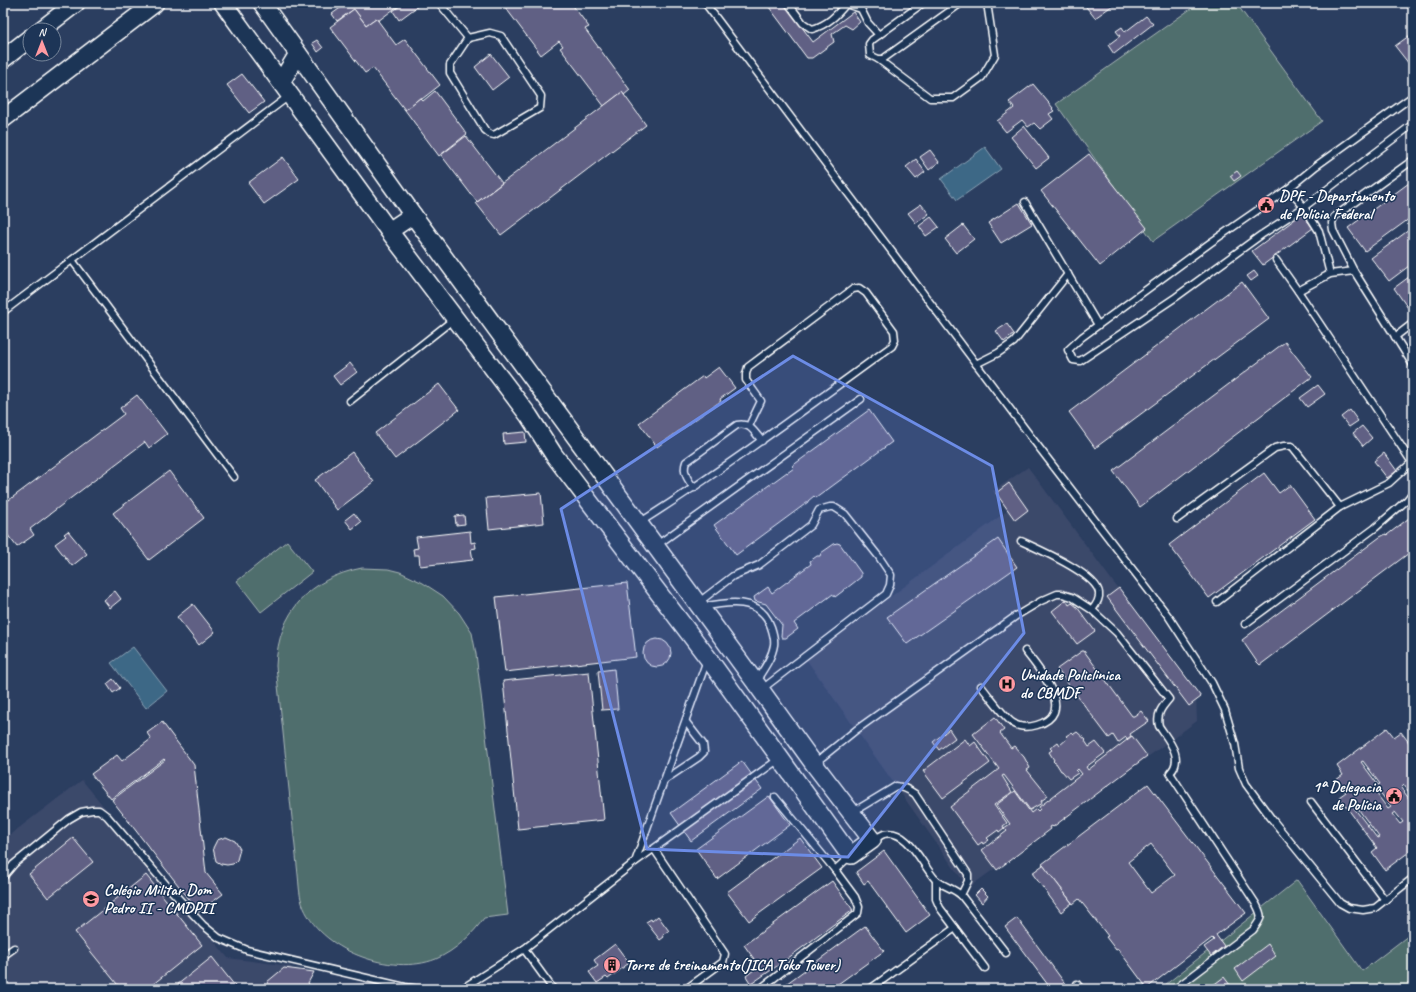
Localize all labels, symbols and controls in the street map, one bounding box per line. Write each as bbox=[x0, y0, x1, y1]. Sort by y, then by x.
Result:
north arrow bbox=[22, 22, 62, 62]
text: N bbox=[39, 25, 48, 39]
place label: DPF - Departamento de Polícia Federal bbox=[1279, 186, 1397, 224]
public building icon: DPF - Departamento de Polícia Federal bbox=[1256, 195, 1276, 215]
place label: Unidade Policlinica do CBMDF bbox=[1020, 665, 1122, 703]
hospital icon: Unidade Policlinica do CBMDF bbox=[997, 674, 1017, 694]
place label: 1ª Delegacia de Polícia bbox=[1313, 777, 1382, 815]
public building icon: 1ª Delegacia de Polícia bbox=[1384, 786, 1404, 806]
place label: Colégio Militar Dom Pedro II - CMDPII bbox=[104, 880, 218, 918]
school or university icon: Colégio Militar Dom Pedro II - CMDPII bbox=[81, 889, 101, 909]
building icon: Torre de treinamento(JICA Toko Tower) bbox=[602, 955, 622, 975]
place label: Torre de treinamento(JICA Toko Tower) bbox=[625, 955, 842, 975]

